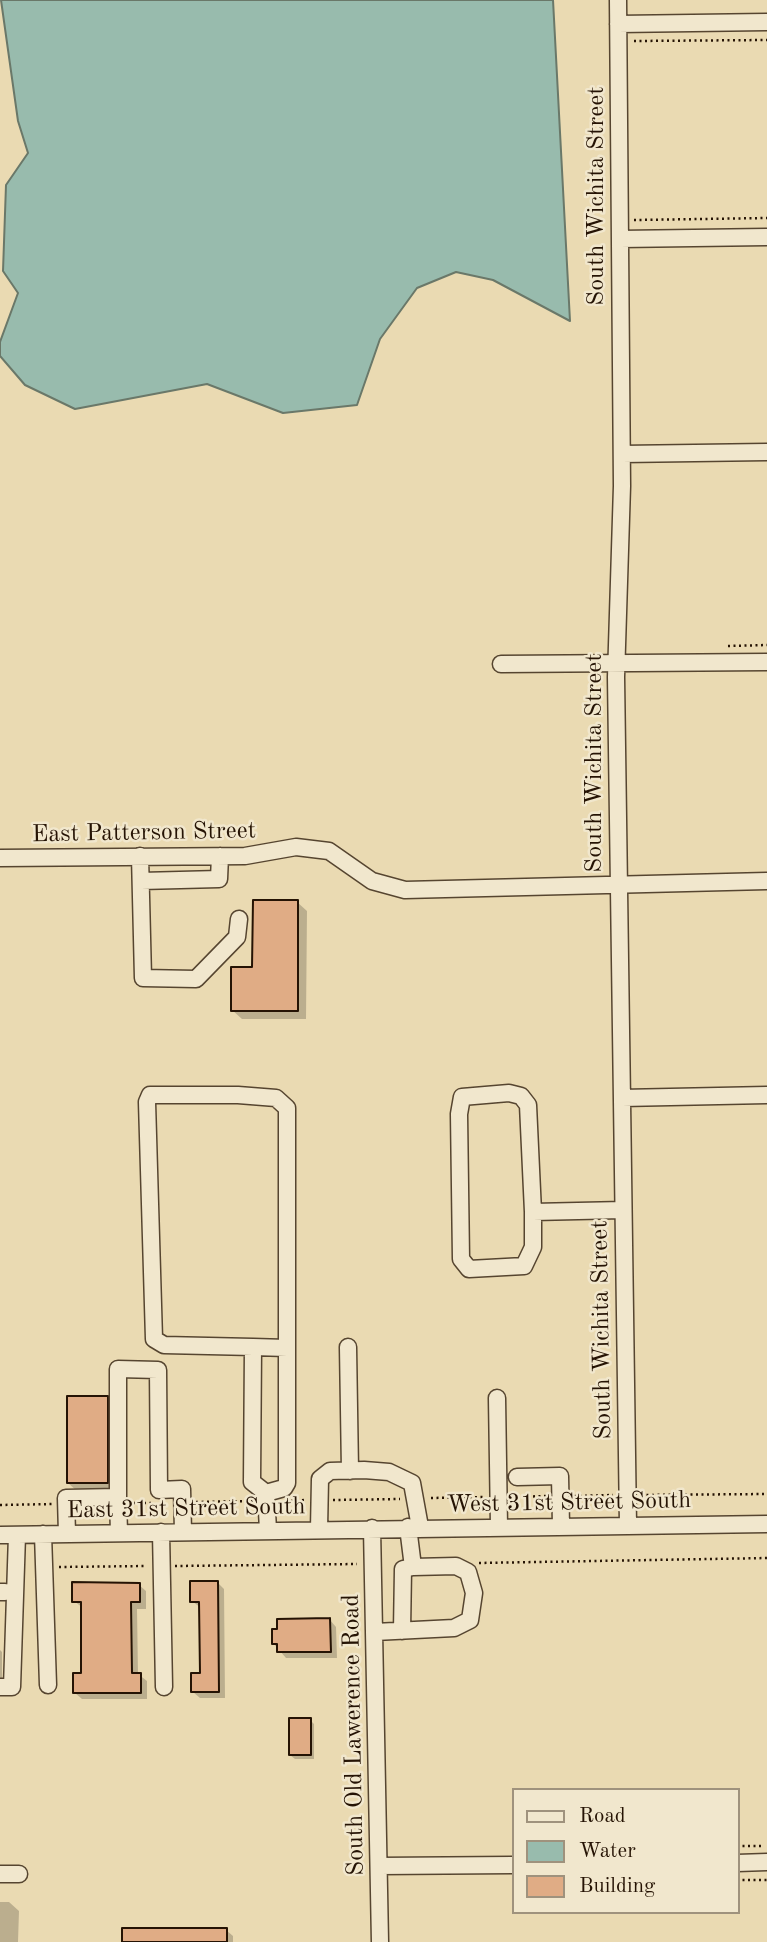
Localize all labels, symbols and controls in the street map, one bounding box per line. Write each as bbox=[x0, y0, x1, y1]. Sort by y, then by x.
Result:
street label: South Wichita Street bbox=[583, 86, 611, 306]
street label: South Wichita Street bbox=[581, 653, 609, 873]
street label: East Patterson Street bbox=[32, 817, 256, 849]
street label: South Wichita Street bbox=[586, 1220, 618, 1440]
street label: West 31st Street South bbox=[446, 1486, 692, 1520]
street label: East 31st Street South bbox=[66, 1493, 306, 1525]
street label: South Old Lawerence Road bbox=[337, 1594, 371, 1876]
legend bbox=[512, 1788, 739, 1914]
text: Road bbox=[579, 1806, 626, 1827]
text: Water bbox=[579, 1841, 636, 1862]
text: Building bbox=[579, 1876, 655, 1897]

